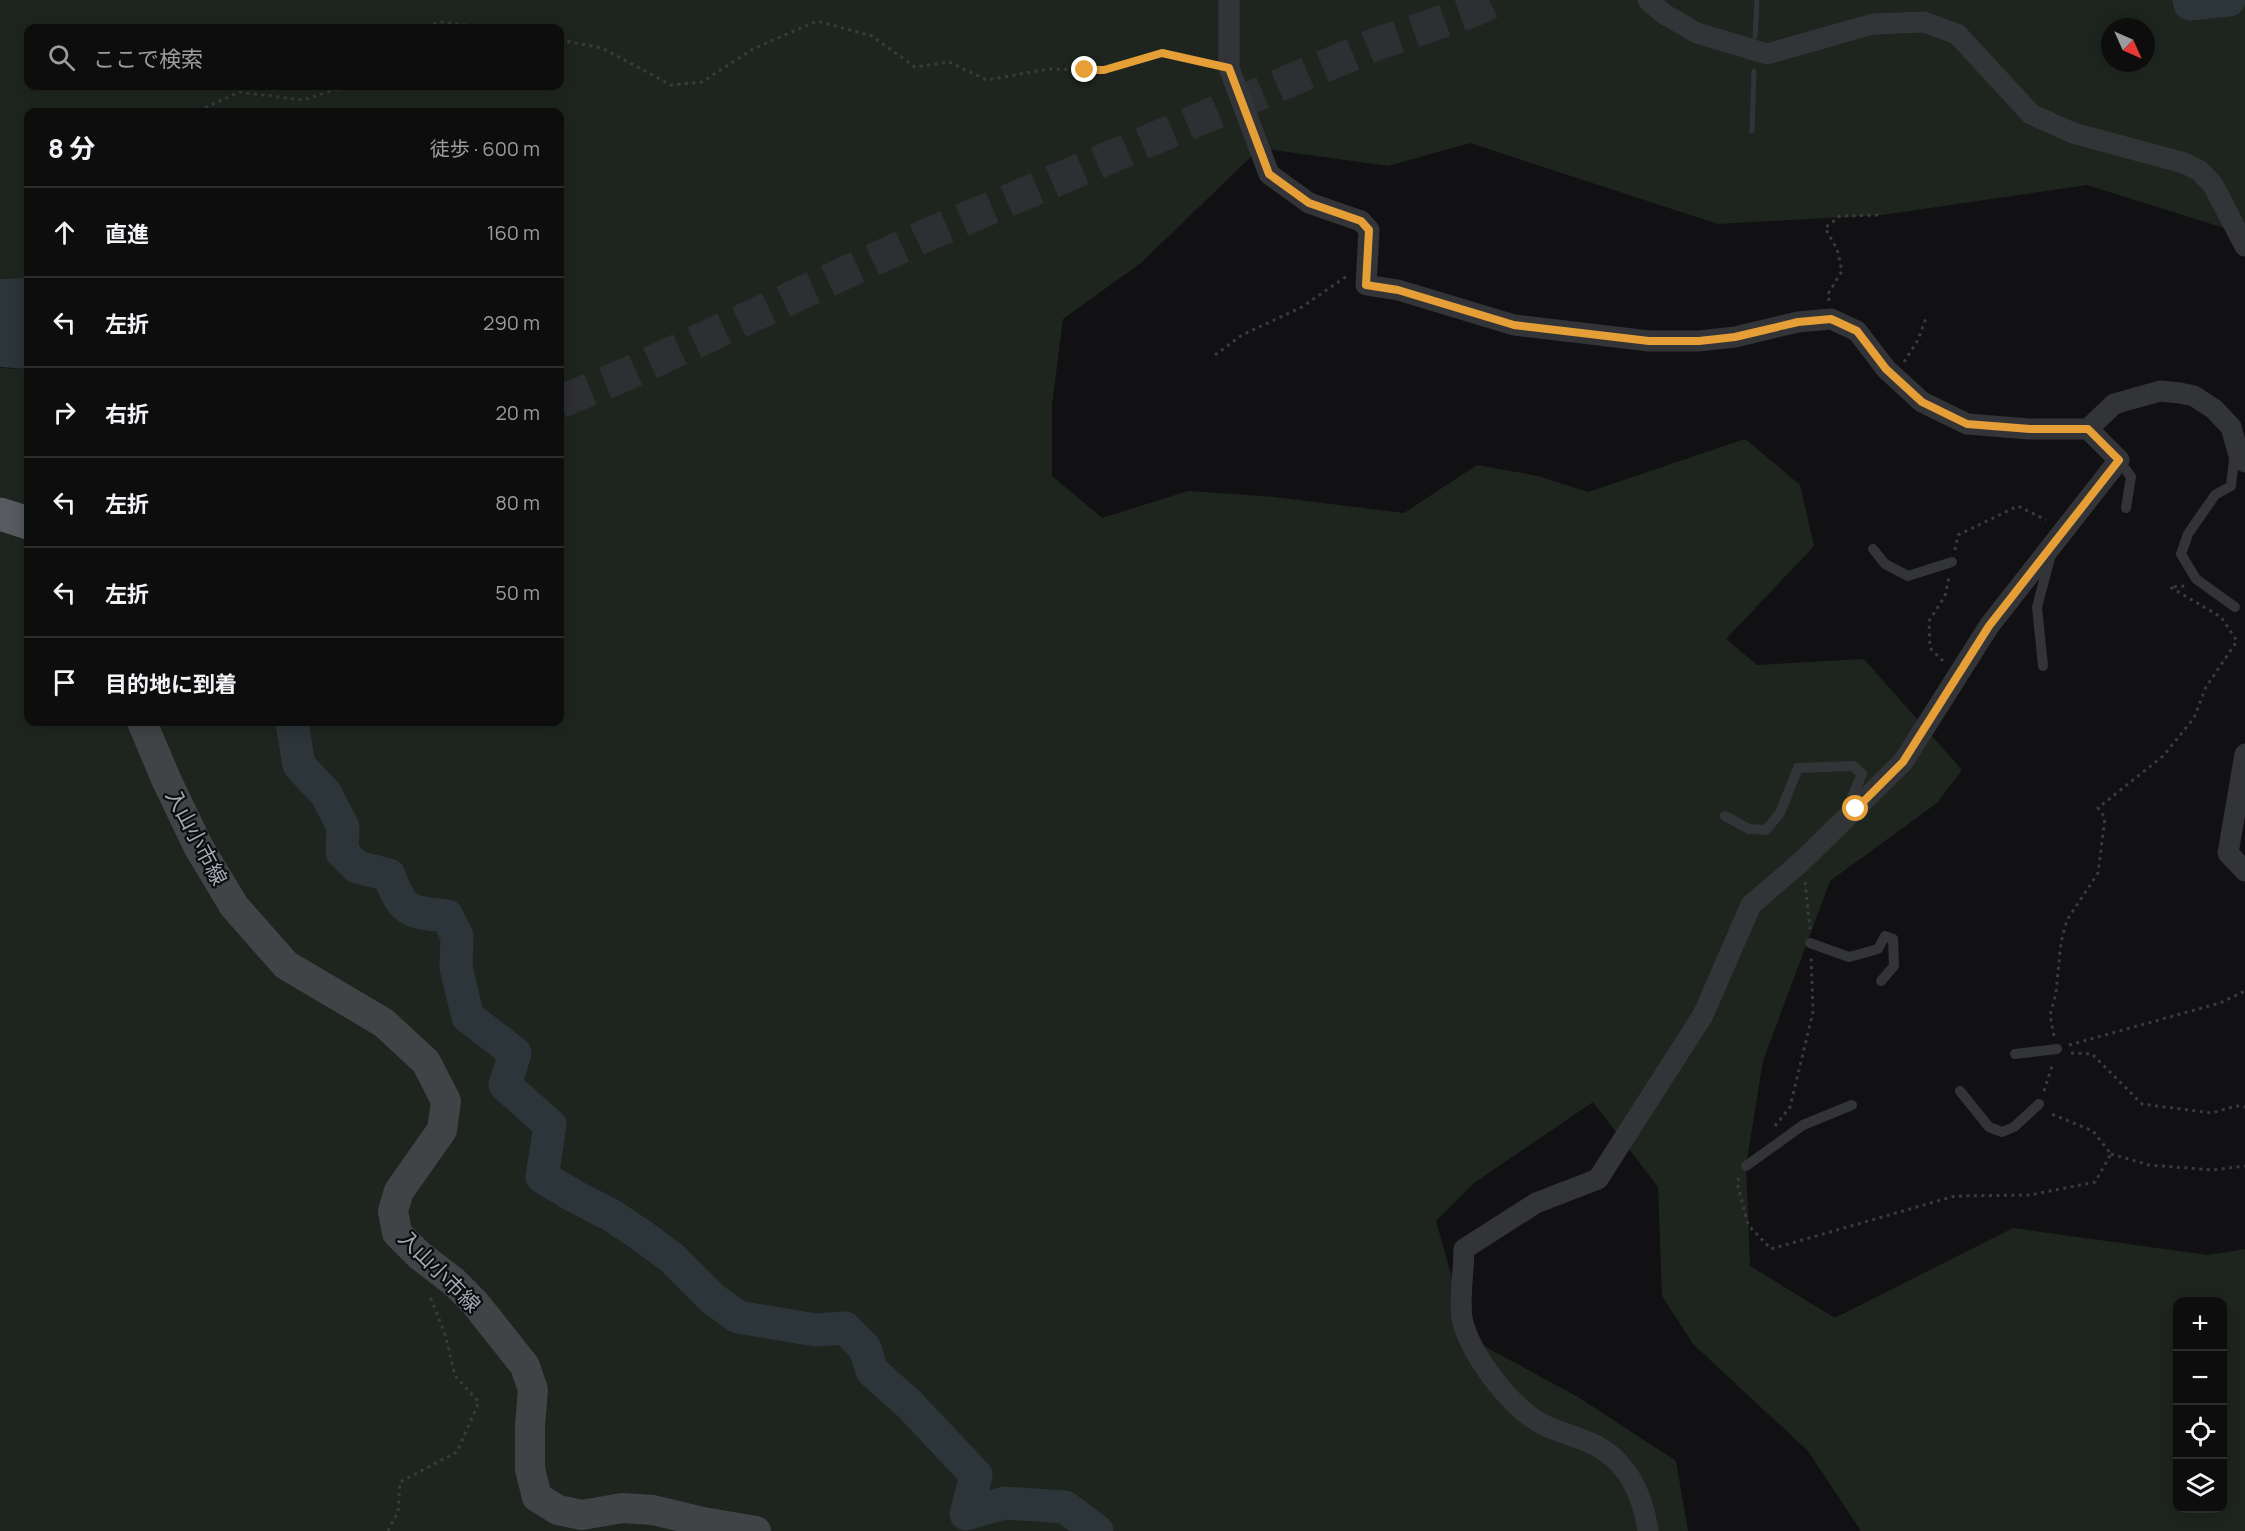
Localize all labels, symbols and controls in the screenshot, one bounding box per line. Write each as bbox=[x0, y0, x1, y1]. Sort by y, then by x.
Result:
north arrow bbox=[2101, 18, 2155, 72]
search box bbox=[24, 24, 564, 90]
icon: search bbox=[45, 41, 78, 74]
text: ここで検索 bbox=[93, 44, 203, 74]
route end bbox=[1071, 56, 1097, 82]
text: 8 分 bbox=[48, 130, 95, 166]
text: 徒歩 · 600 m bbox=[430, 135, 540, 162]
icon: ahead bbox=[48, 216, 81, 249]
text: 直進 bbox=[105, 219, 149, 249]
text: 160 m bbox=[487, 219, 540, 246]
icon: left bbox=[48, 306, 81, 339]
text: 左折 bbox=[105, 309, 149, 339]
text: 290 m bbox=[483, 309, 540, 336]
icon: right bbox=[48, 396, 81, 429]
text: 右折 bbox=[105, 399, 149, 429]
text: 20 m bbox=[495, 399, 540, 426]
icon: left bbox=[48, 486, 81, 519]
text: 左折 bbox=[105, 489, 149, 519]
text: 80 m bbox=[495, 489, 540, 516]
icon: left bbox=[48, 576, 81, 609]
text: 左折 bbox=[105, 579, 149, 609]
text: 50 m bbox=[495, 579, 540, 606]
icon: arrive bbox=[48, 666, 81, 699]
text: 目的地に到着 bbox=[105, 669, 237, 699]
street label: 入山小市線 bbox=[160, 784, 234, 890]
route start bbox=[1842, 795, 1868, 821]
street label: 入山小市線 bbox=[393, 1224, 487, 1318]
map controls bbox=[2173, 1297, 2227, 1513]
button: + bbox=[2173, 1297, 2227, 1351]
button: − bbox=[2173, 1351, 2227, 1405]
button: locate bbox=[2173, 1405, 2227, 1459]
button: layers bbox=[2173, 1459, 2227, 1513]

